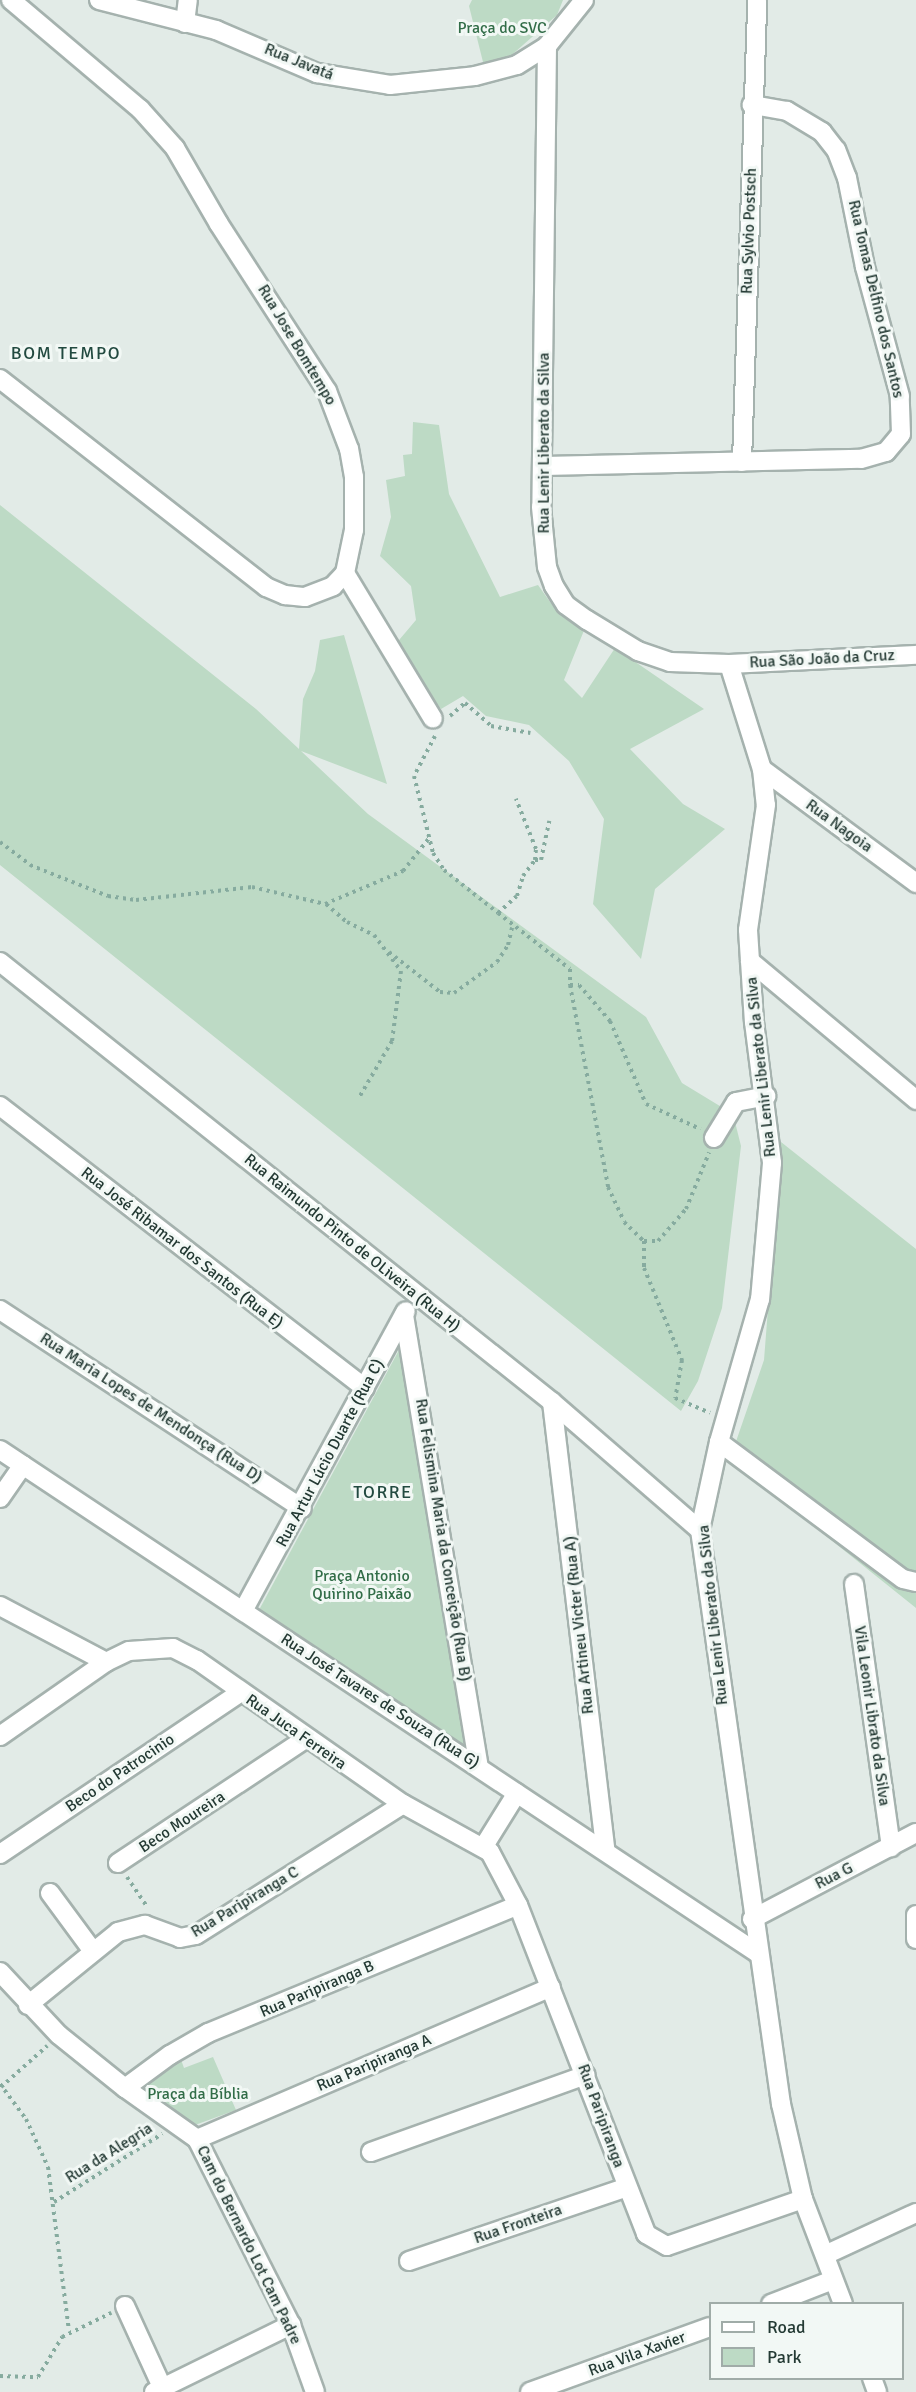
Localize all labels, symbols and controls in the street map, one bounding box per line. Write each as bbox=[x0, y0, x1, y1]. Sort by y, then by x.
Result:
park label: Praça do SVC bbox=[457, 18, 547, 38]
street label: Rua Javatá bbox=[261, 39, 337, 85]
street label: Rua Sylvio Postsch bbox=[737, 168, 761, 294]
street label: Rua Tomas Delfino dos Santos bbox=[844, 198, 908, 400]
street label: Rua Jose Bomtempo bbox=[253, 281, 341, 409]
district label: BOM TEMPO bbox=[11, 342, 121, 364]
street label: Rua Lenir Liberato da Silva bbox=[534, 352, 554, 534]
street label: Rua São João da Cruz bbox=[749, 646, 895, 672]
street label: Rua Nagoia bbox=[802, 795, 876, 857]
street label: Rua Lenir Liberato da Silva bbox=[742, 976, 780, 1158]
street label: Rua Raimundo Pinto de OLiveira (Rua H) bbox=[240, 1150, 464, 1336]
street label: Rua José Ribamar dos Santos (Rua E) bbox=[77, 1163, 287, 1333]
street label: Rua Maria Lopes de Mendonça (Rua D) bbox=[36, 1329, 266, 1487]
street label: Rua Artur Lúcio Duarte (Rua C) bbox=[272, 1356, 388, 1550]
street label: Rua Felismina Maria da Conceição (Rua B) bbox=[411, 1397, 475, 1683]
district label: TORRE bbox=[353, 1481, 413, 1503]
street label: Rua Lenir Liberato da Silva bbox=[694, 1524, 732, 1706]
street label: Rua Artineu Victer (Rua A) bbox=[560, 1535, 598, 1715]
park label: Praça Antonio Quirino Paixão bbox=[312, 1566, 412, 1604]
street label: Vila Leonir Librato da Silva bbox=[850, 1625, 894, 1807]
street label: Rua José Tavares de Souza (Rua G) bbox=[277, 1630, 483, 1772]
street label: Rua Juca Ferreira bbox=[242, 1690, 350, 1774]
street label: Beco do Patrocinio bbox=[62, 1730, 178, 1816]
street label: Beco Moureira bbox=[135, 1787, 229, 1857]
street label: Rua G bbox=[812, 1858, 856, 1894]
street label: Rua Paripiranga C bbox=[188, 1862, 302, 1942]
street label: Rua Paripiranga B bbox=[257, 1956, 377, 2022]
street label: Rua Paripiranga A bbox=[314, 2030, 434, 2096]
street label: Rua Paripiranga bbox=[573, 2062, 629, 2170]
park label: Praça da Bíblia bbox=[147, 2084, 249, 2104]
street label: Rua da Alegria bbox=[62, 2119, 156, 2187]
street label: Cam do Bernardo Lot Cam Padre bbox=[192, 2142, 306, 2348]
street label: Rua Fronteira bbox=[471, 2200, 565, 2248]
legend bbox=[709, 2302, 904, 2380]
text: Road bbox=[767, 2316, 806, 2338]
street label: Rua Vila Xavier bbox=[586, 2328, 688, 2380]
text: Park bbox=[767, 2346, 802, 2368]

